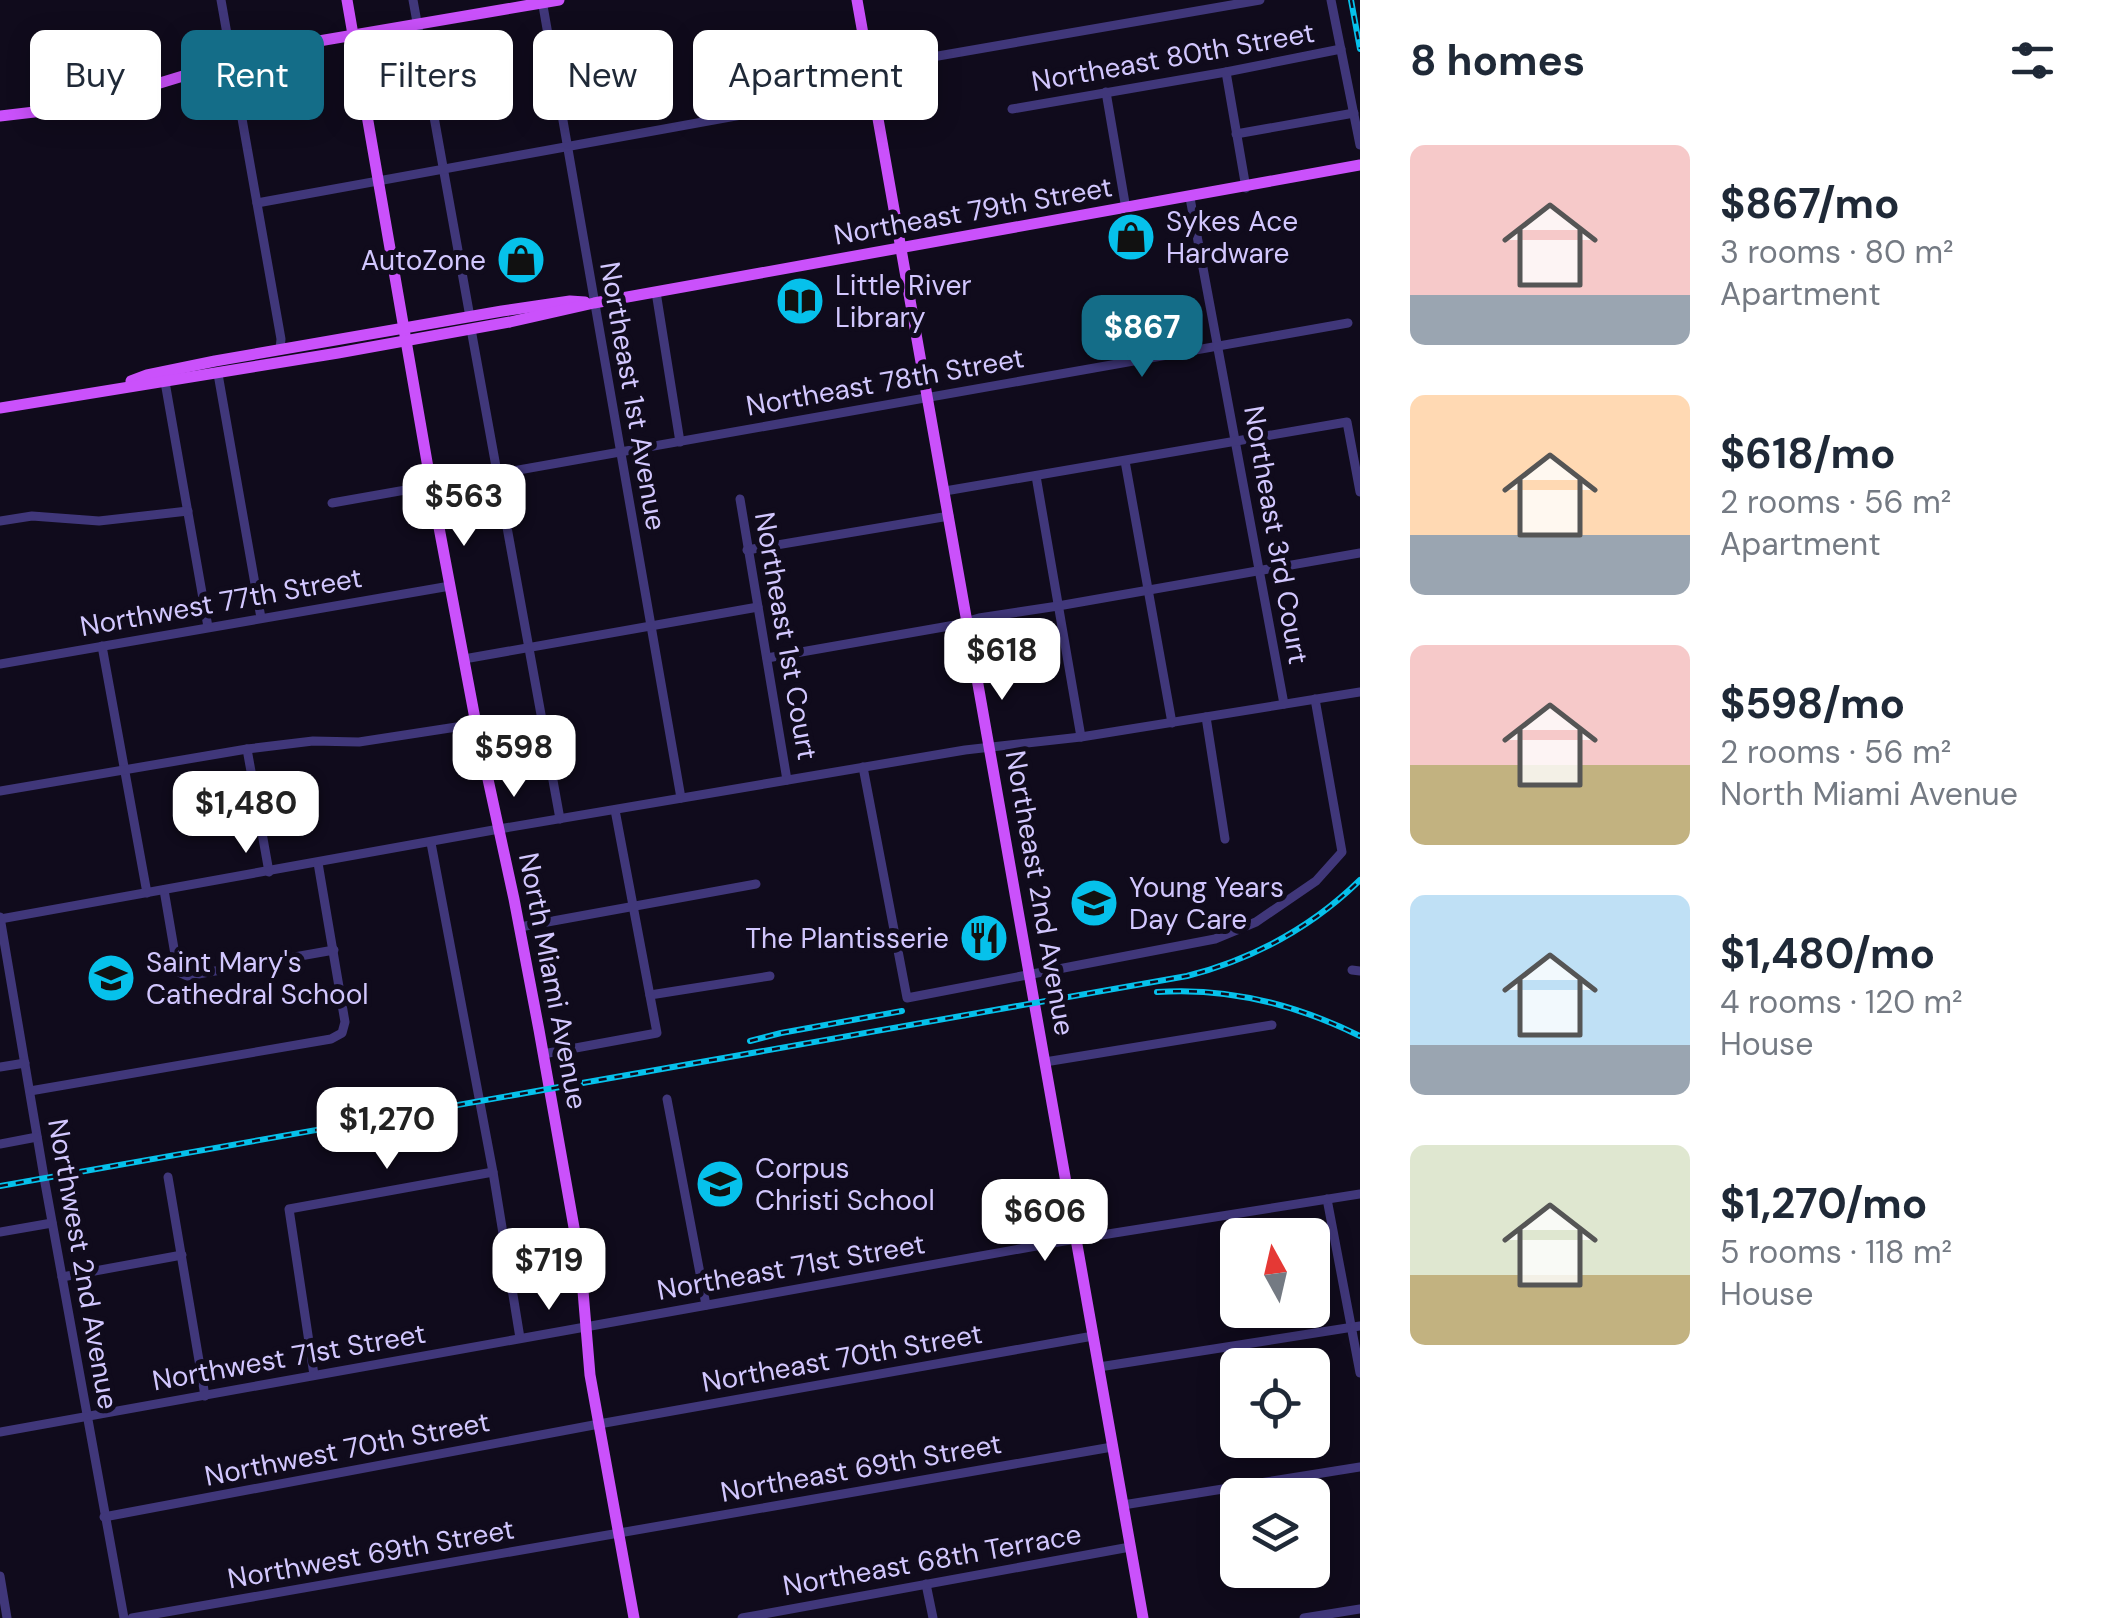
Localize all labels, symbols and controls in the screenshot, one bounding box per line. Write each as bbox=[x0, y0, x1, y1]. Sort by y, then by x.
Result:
street label: Northeast 80th Street bbox=[1029, 14, 1317, 100]
chip: Buy bbox=[30, 30, 161, 120]
chip: Rent bbox=[181, 30, 324, 120]
chip: Filters bbox=[344, 30, 513, 120]
chip: New bbox=[533, 30, 673, 120]
chip: Apartment bbox=[693, 30, 938, 120]
text: 8 homes bbox=[1410, 33, 1585, 88]
icon: filters bbox=[2005, 33, 2060, 88]
street label: Northeast 79th Street bbox=[831, 168, 1115, 254]
text: $867/mo bbox=[1720, 176, 1900, 231]
icon: home bbox=[1490, 185, 1610, 305]
place label: Sykes Ace Hardware bbox=[1166, 203, 1298, 272]
shop icon: Sykes Ace Hardware bbox=[1105, 211, 1157, 263]
text: 3 rooms · 80 m² bbox=[1720, 231, 1953, 273]
shop icon: AutoZone bbox=[495, 234, 547, 286]
place label: AutoZone bbox=[361, 242, 486, 279]
street label: Northeast 1st Avenue bbox=[591, 259, 675, 533]
place label: Little River Library bbox=[835, 267, 972, 336]
text: Apartment bbox=[1720, 273, 1881, 315]
library icon: Little River Library bbox=[774, 275, 826, 327]
pin: $867 bbox=[1083, 295, 1201, 380]
text: $867 bbox=[1104, 306, 1180, 348]
street label: Northeast 78th Street bbox=[743, 339, 1027, 425]
street label: Northeast 3rd Court bbox=[1235, 403, 1317, 667]
text: $618/mo bbox=[1720, 426, 1896, 481]
icon: home bbox=[1490, 435, 1610, 555]
pin: $563 bbox=[405, 464, 523, 549]
text: $563 bbox=[425, 475, 503, 517]
text: 2 rooms · 56 m² bbox=[1720, 481, 1951, 523]
street label: Northeast 1st Court bbox=[746, 509, 826, 763]
text: Apartment bbox=[1720, 523, 1881, 565]
street label: Northwest 77th Street bbox=[77, 559, 365, 645]
pin: $618 bbox=[943, 618, 1061, 703]
text: $618 bbox=[966, 629, 1038, 671]
text: $598/mo bbox=[1720, 676, 1905, 731]
icon: home bbox=[1490, 685, 1610, 805]
pin: $598 bbox=[455, 715, 573, 800]
text: $598 bbox=[475, 726, 553, 768]
text: 2 rooms · 56 m² bbox=[1720, 731, 1951, 773]
street label: Northeast 2nd Avenue bbox=[997, 748, 1083, 1038]
pin: $1,480 bbox=[165, 771, 327, 856]
text: North Miami Avenue bbox=[1720, 773, 2018, 815]
text: $1,480 bbox=[195, 782, 297, 824]
street label: North Miami Avenue bbox=[510, 850, 596, 1112]
place label: Young Years Day Care bbox=[1129, 869, 1284, 938]
school or university icon: Young Years Day Care bbox=[1068, 877, 1120, 929]
restaurant icon: The Plantisserie bbox=[958, 912, 1010, 964]
place label: The Plantisserie bbox=[745, 920, 949, 957]
text: $1,480/mo bbox=[1720, 926, 1935, 981]
icon: home bbox=[1490, 935, 1610, 1055]
place label: Saint Mary's Cathedral School bbox=[146, 944, 369, 1013]
school or university icon: Saint Mary's Cathedral School bbox=[85, 952, 137, 1004]
text: 4 rooms · 120 m² bbox=[1720, 981, 1963, 1023]
text: House bbox=[1720, 1023, 1813, 1065]
pin: $1,270 bbox=[306, 1087, 468, 1172]
text: $1,270 bbox=[339, 1098, 435, 1140]
street label: Northwest 2nd Avenue bbox=[39, 1116, 127, 1412]
place label: Corpus Christi School bbox=[755, 1150, 935, 1219]
school or university icon: Corpus Christi School bbox=[694, 1158, 746, 1210]
text: $1,270/mo bbox=[1720, 1176, 1927, 1231]
pin: $606 bbox=[986, 1179, 1104, 1264]
icon: home bbox=[1490, 1185, 1610, 1305]
text: $606 bbox=[1004, 1190, 1086, 1232]
north arrow bbox=[1220, 1218, 1330, 1328]
map controls bbox=[1220, 1218, 1330, 1588]
street label: Northeast 71st Street bbox=[654, 1225, 928, 1309]
pin: $719 bbox=[490, 1228, 608, 1313]
text: 5 rooms · 118 m² bbox=[1720, 1231, 1952, 1273]
text: $719 bbox=[514, 1239, 584, 1281]
text: House bbox=[1720, 1273, 1813, 1315]
street label: Northwest 71st Street bbox=[149, 1315, 429, 1399]
street label: Northeast 70th Street bbox=[699, 1315, 985, 1401]
button: locate bbox=[1220, 1348, 1330, 1458]
street label: Northwest 70th Street bbox=[201, 1403, 493, 1495]
street label: Northeast 69th Street bbox=[718, 1425, 1004, 1511]
button: layers bbox=[1220, 1478, 1330, 1588]
street label: Northwest 69th Street bbox=[225, 1511, 517, 1597]
street label: Northeast 68th Terrace bbox=[780, 1516, 1084, 1604]

